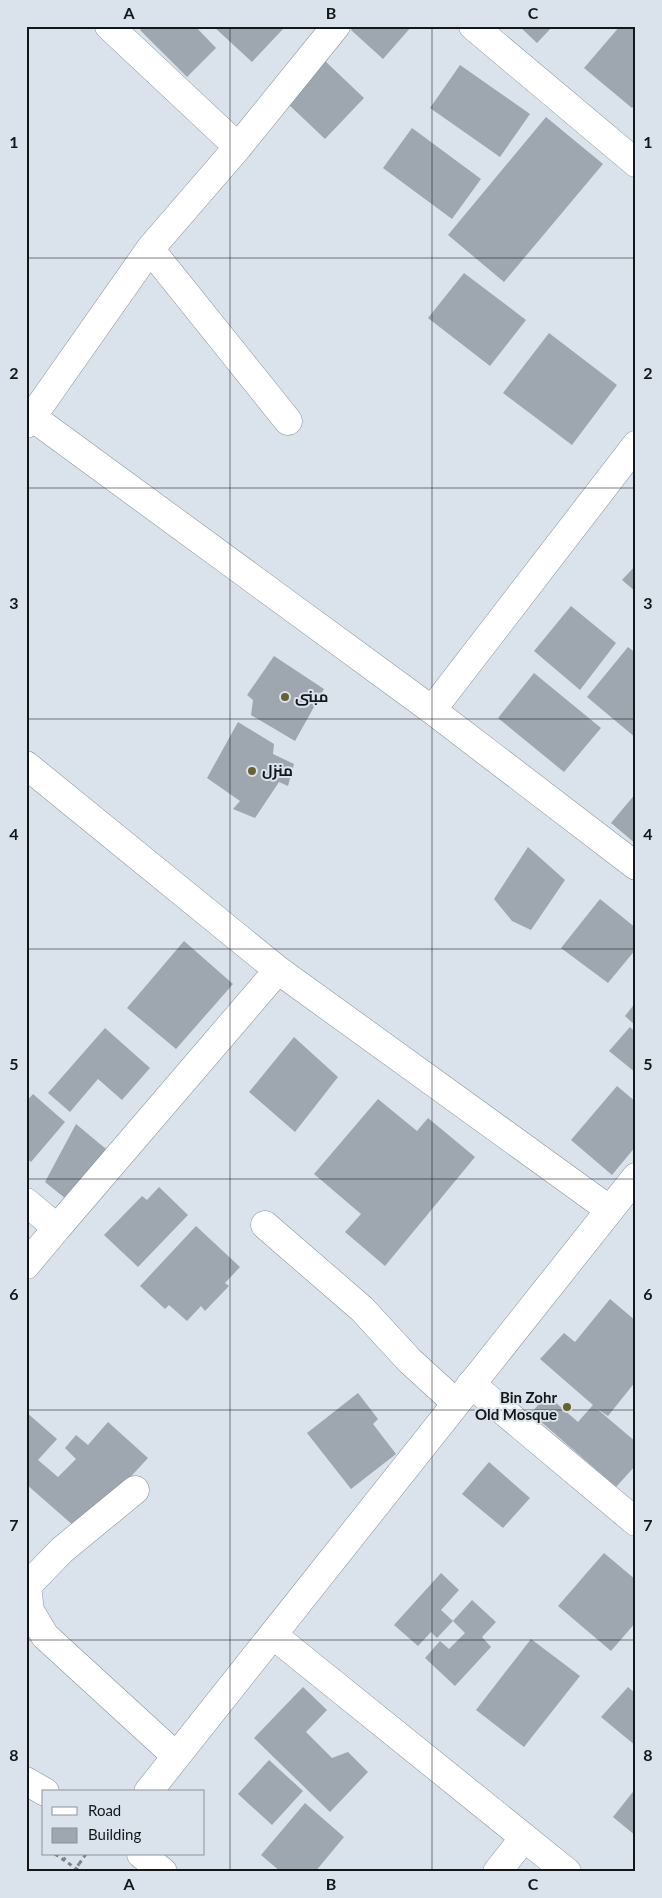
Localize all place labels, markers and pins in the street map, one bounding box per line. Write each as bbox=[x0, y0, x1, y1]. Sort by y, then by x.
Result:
place label: مبنى bbox=[295, 687, 328, 706]
marker: مبنى bbox=[279, 691, 291, 703]
place label: منزل bbox=[262, 761, 293, 780]
marker: منزل bbox=[246, 765, 258, 777]
place label: Bin Zohr Old Mosque bbox=[475, 1388, 557, 1423]
marker: Bin Zohr Old Mosque bbox=[561, 1401, 573, 1413]

